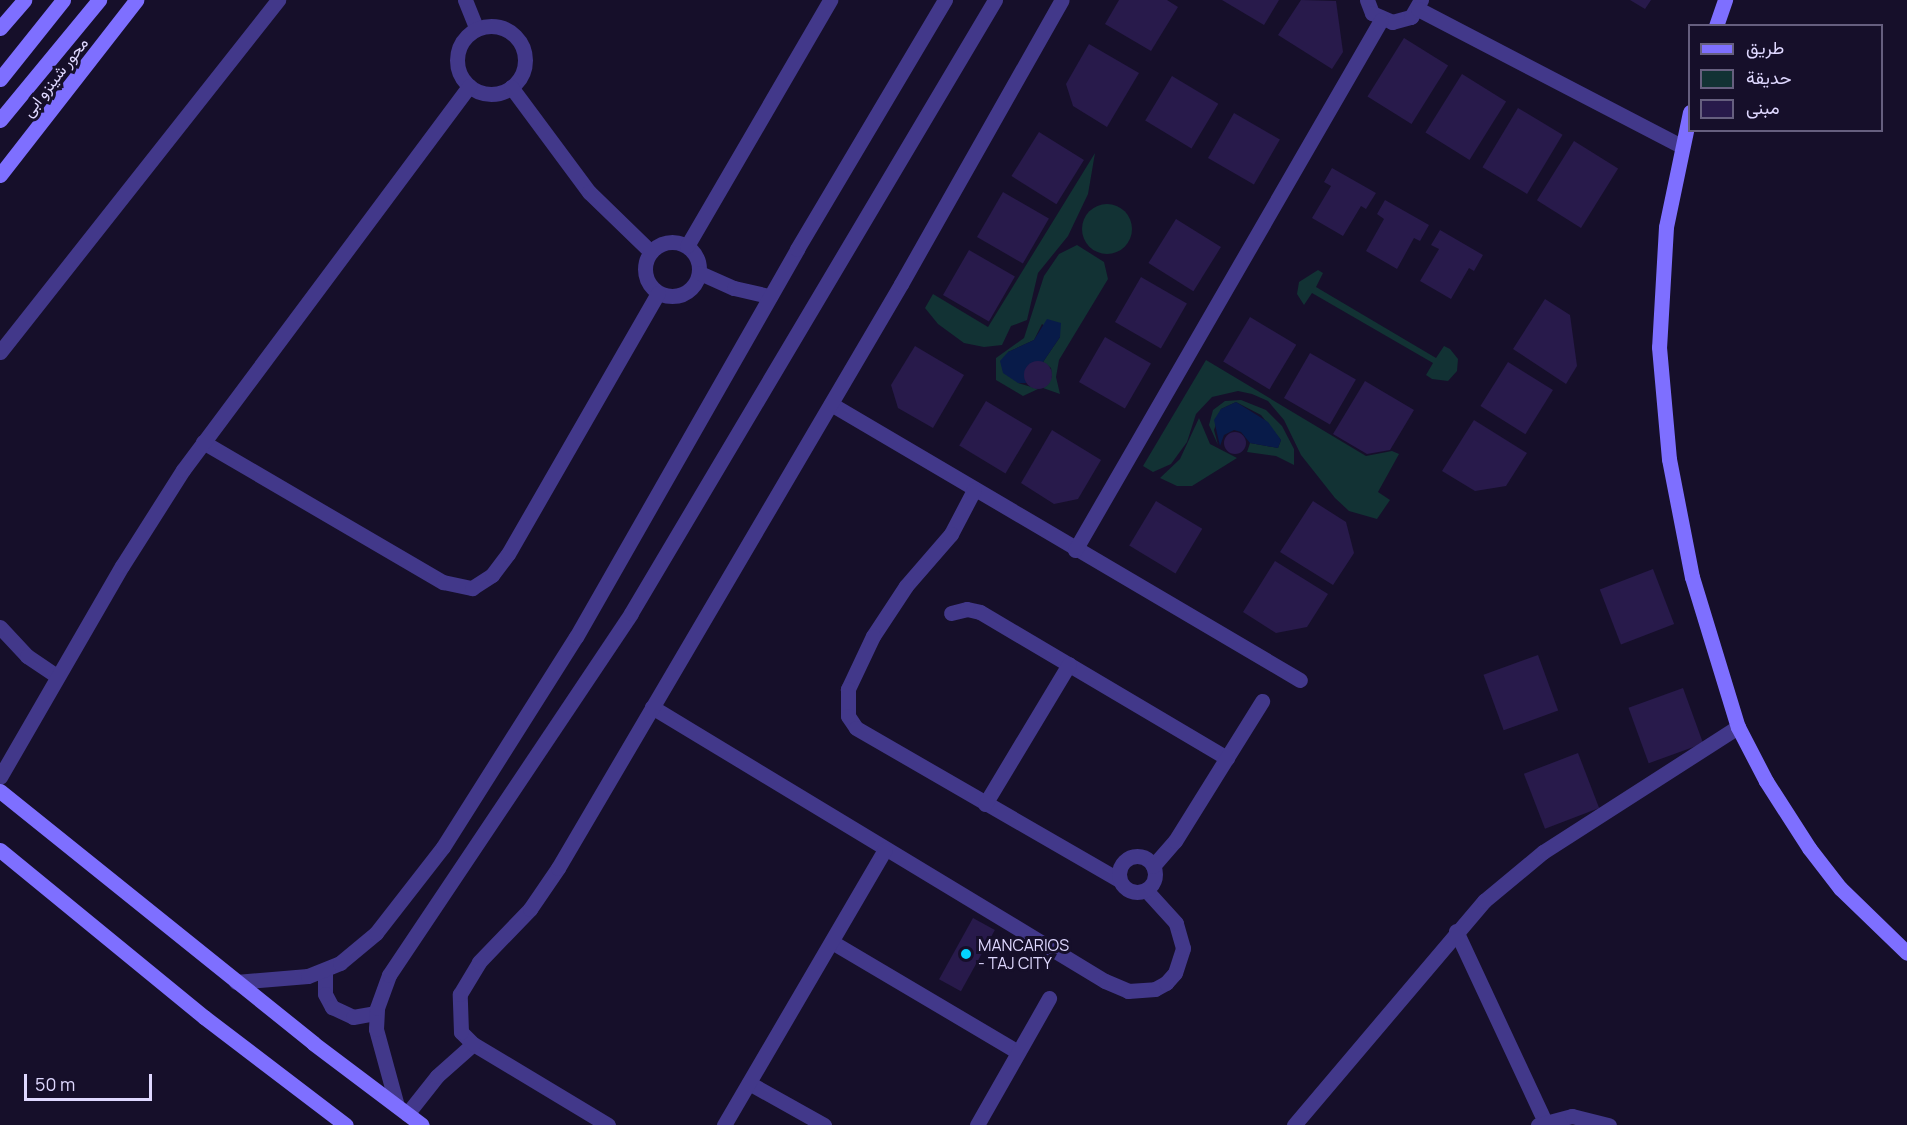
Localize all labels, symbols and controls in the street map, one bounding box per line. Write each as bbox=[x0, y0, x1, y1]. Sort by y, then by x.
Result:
legend bbox=[1688, 24, 1883, 132]
street label: محور شينزو ابى bbox=[18, 33, 92, 121]
text: طريق bbox=[1746, 35, 1784, 59]
text: حديقة bbox=[1746, 65, 1792, 89]
text: مبنى bbox=[1746, 95, 1780, 119]
place label: MANCARIOS - TAJ CITY bbox=[978, 935, 1069, 973]
marker: MANCARIOS - TAJ CITY bbox=[959, 947, 973, 961]
scale bar bbox=[27, 1062, 154, 1100]
text: 50 m bbox=[35, 1072, 75, 1096]

